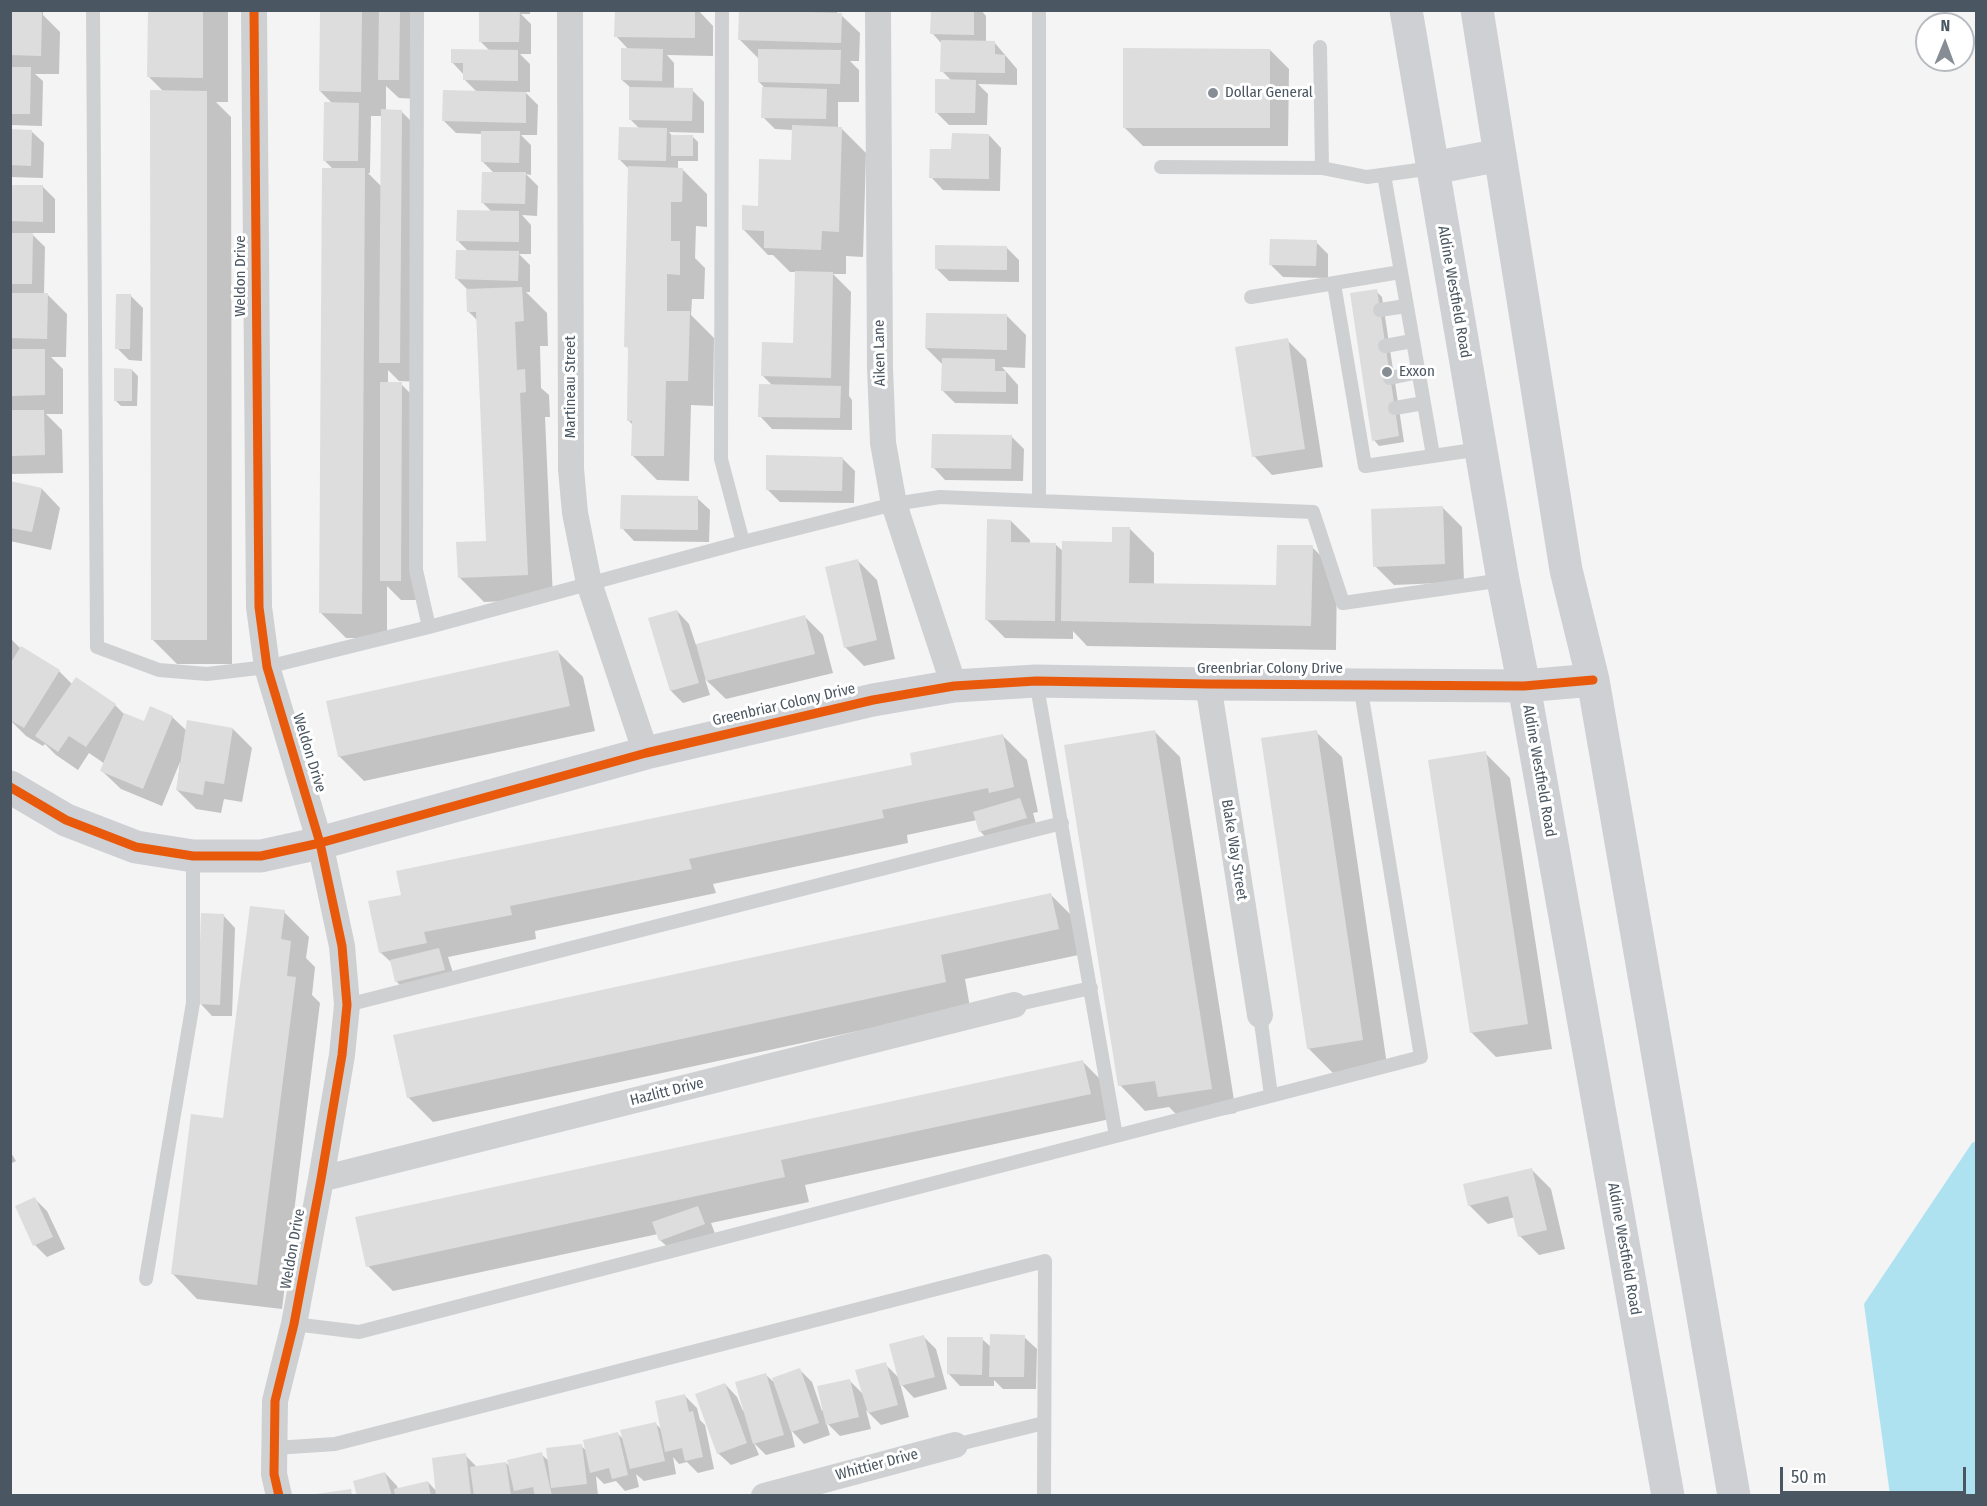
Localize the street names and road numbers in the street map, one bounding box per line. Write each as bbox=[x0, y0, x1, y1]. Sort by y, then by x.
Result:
street label: Aldine Westfield Road bbox=[1433, 224, 1475, 360]
street label: Weldon Drive bbox=[232, 235, 250, 317]
street label: Aiken Lane bbox=[870, 320, 890, 386]
street label: Martineau Street bbox=[562, 336, 580, 438]
street label: Greenbriar Colony Drive bbox=[1197, 660, 1343, 678]
street label: Greenbriar Colony Drive bbox=[711, 680, 857, 730]
street label: Aldine Westfield Road bbox=[1518, 703, 1560, 839]
street label: Weldon Drive bbox=[288, 711, 330, 795]
street label: Blake Way Street bbox=[1217, 798, 1251, 902]
street label: Hazlitt Drive bbox=[628, 1074, 706, 1110]
street label: Aldine Westfield Road bbox=[1603, 1181, 1645, 1317]
street label: Weldon Drive bbox=[277, 1207, 309, 1291]
street label: Whittier Drive bbox=[834, 1445, 920, 1485]

